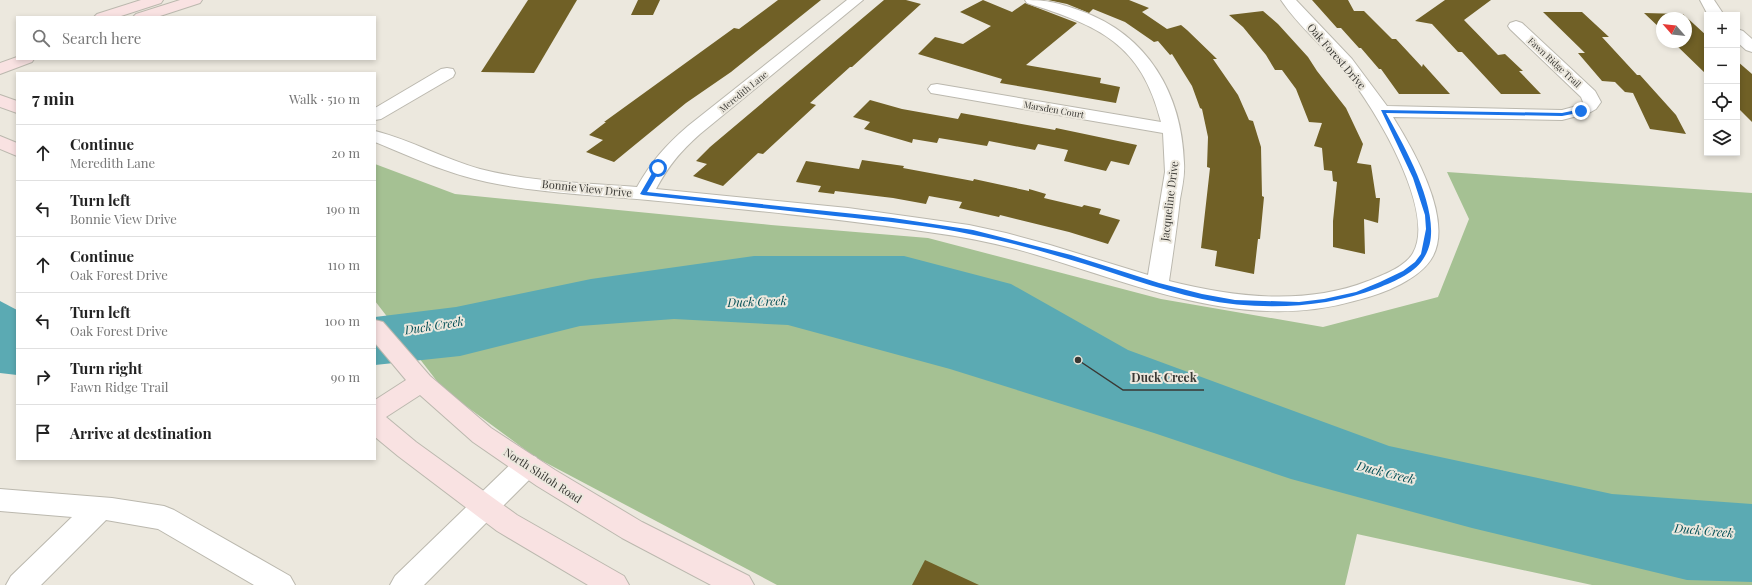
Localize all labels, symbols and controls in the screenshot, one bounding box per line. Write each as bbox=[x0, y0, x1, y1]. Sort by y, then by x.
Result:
north arrow bbox=[1656, 12, 1692, 48]
map controls bbox=[1704, 12, 1740, 156]
button: + bbox=[1704, 12, 1740, 48]
search box bbox=[16, 16, 376, 60]
street label: Oak Forest Drive bbox=[1304, 20, 1370, 92]
icon: search bbox=[30, 27, 52, 49]
text: Search here bbox=[62, 28, 141, 48]
street label: Fawn Ridge Trail bbox=[1526, 34, 1584, 90]
button: − bbox=[1704, 48, 1740, 84]
street label: Meredith Lane bbox=[716, 68, 770, 114]
button: locate bbox=[1704, 84, 1740, 120]
text: 7 min bbox=[32, 87, 75, 109]
text: Walk · 510 m bbox=[289, 90, 360, 107]
street label: Marsden Court bbox=[1023, 98, 1086, 120]
route end bbox=[1572, 102, 1590, 120]
button: layers bbox=[1704, 120, 1740, 156]
text: Continue bbox=[70, 134, 134, 154]
icon: ahead bbox=[32, 142, 54, 164]
text: 20 m bbox=[331, 144, 360, 161]
text: Meredith Lane bbox=[70, 154, 155, 171]
route start bbox=[649, 159, 667, 177]
street label: Jacqueline Drive bbox=[1157, 160, 1181, 243]
street label: Bonnie View Drive bbox=[541, 176, 633, 200]
text: Turn left bbox=[70, 190, 131, 210]
icon: left bbox=[32, 198, 54, 220]
text: 190 m bbox=[326, 200, 360, 217]
text: Bonnie View Drive bbox=[70, 210, 177, 227]
text: Continue bbox=[70, 246, 134, 266]
icon: ahead bbox=[32, 254, 54, 276]
text: 110 m bbox=[328, 256, 360, 273]
text: Oak Forest Drive bbox=[70, 266, 168, 283]
water label: Duck Creek bbox=[726, 292, 787, 310]
text: Turn left bbox=[70, 302, 131, 322]
icon: left bbox=[32, 310, 54, 332]
text: 100 m bbox=[325, 312, 360, 329]
water label: Duck Creek bbox=[402, 312, 465, 338]
text: Oak Forest Drive bbox=[70, 322, 168, 339]
text: Turn right bbox=[70, 358, 143, 378]
icon: right bbox=[32, 366, 54, 388]
callout: Duck Creek bbox=[1123, 366, 1204, 390]
text: 90 m bbox=[331, 368, 360, 385]
text: Duck Creek bbox=[1131, 369, 1198, 385]
text: Fawn Ridge Trail bbox=[70, 378, 169, 395]
icon: arrive bbox=[32, 422, 54, 444]
text: Arrive at destination bbox=[70, 423, 212, 443]
street label: North Shiloh Road bbox=[501, 444, 586, 506]
water label: Duck Creek bbox=[1354, 457, 1417, 487]
water label: Duck Creek bbox=[1673, 519, 1734, 541]

